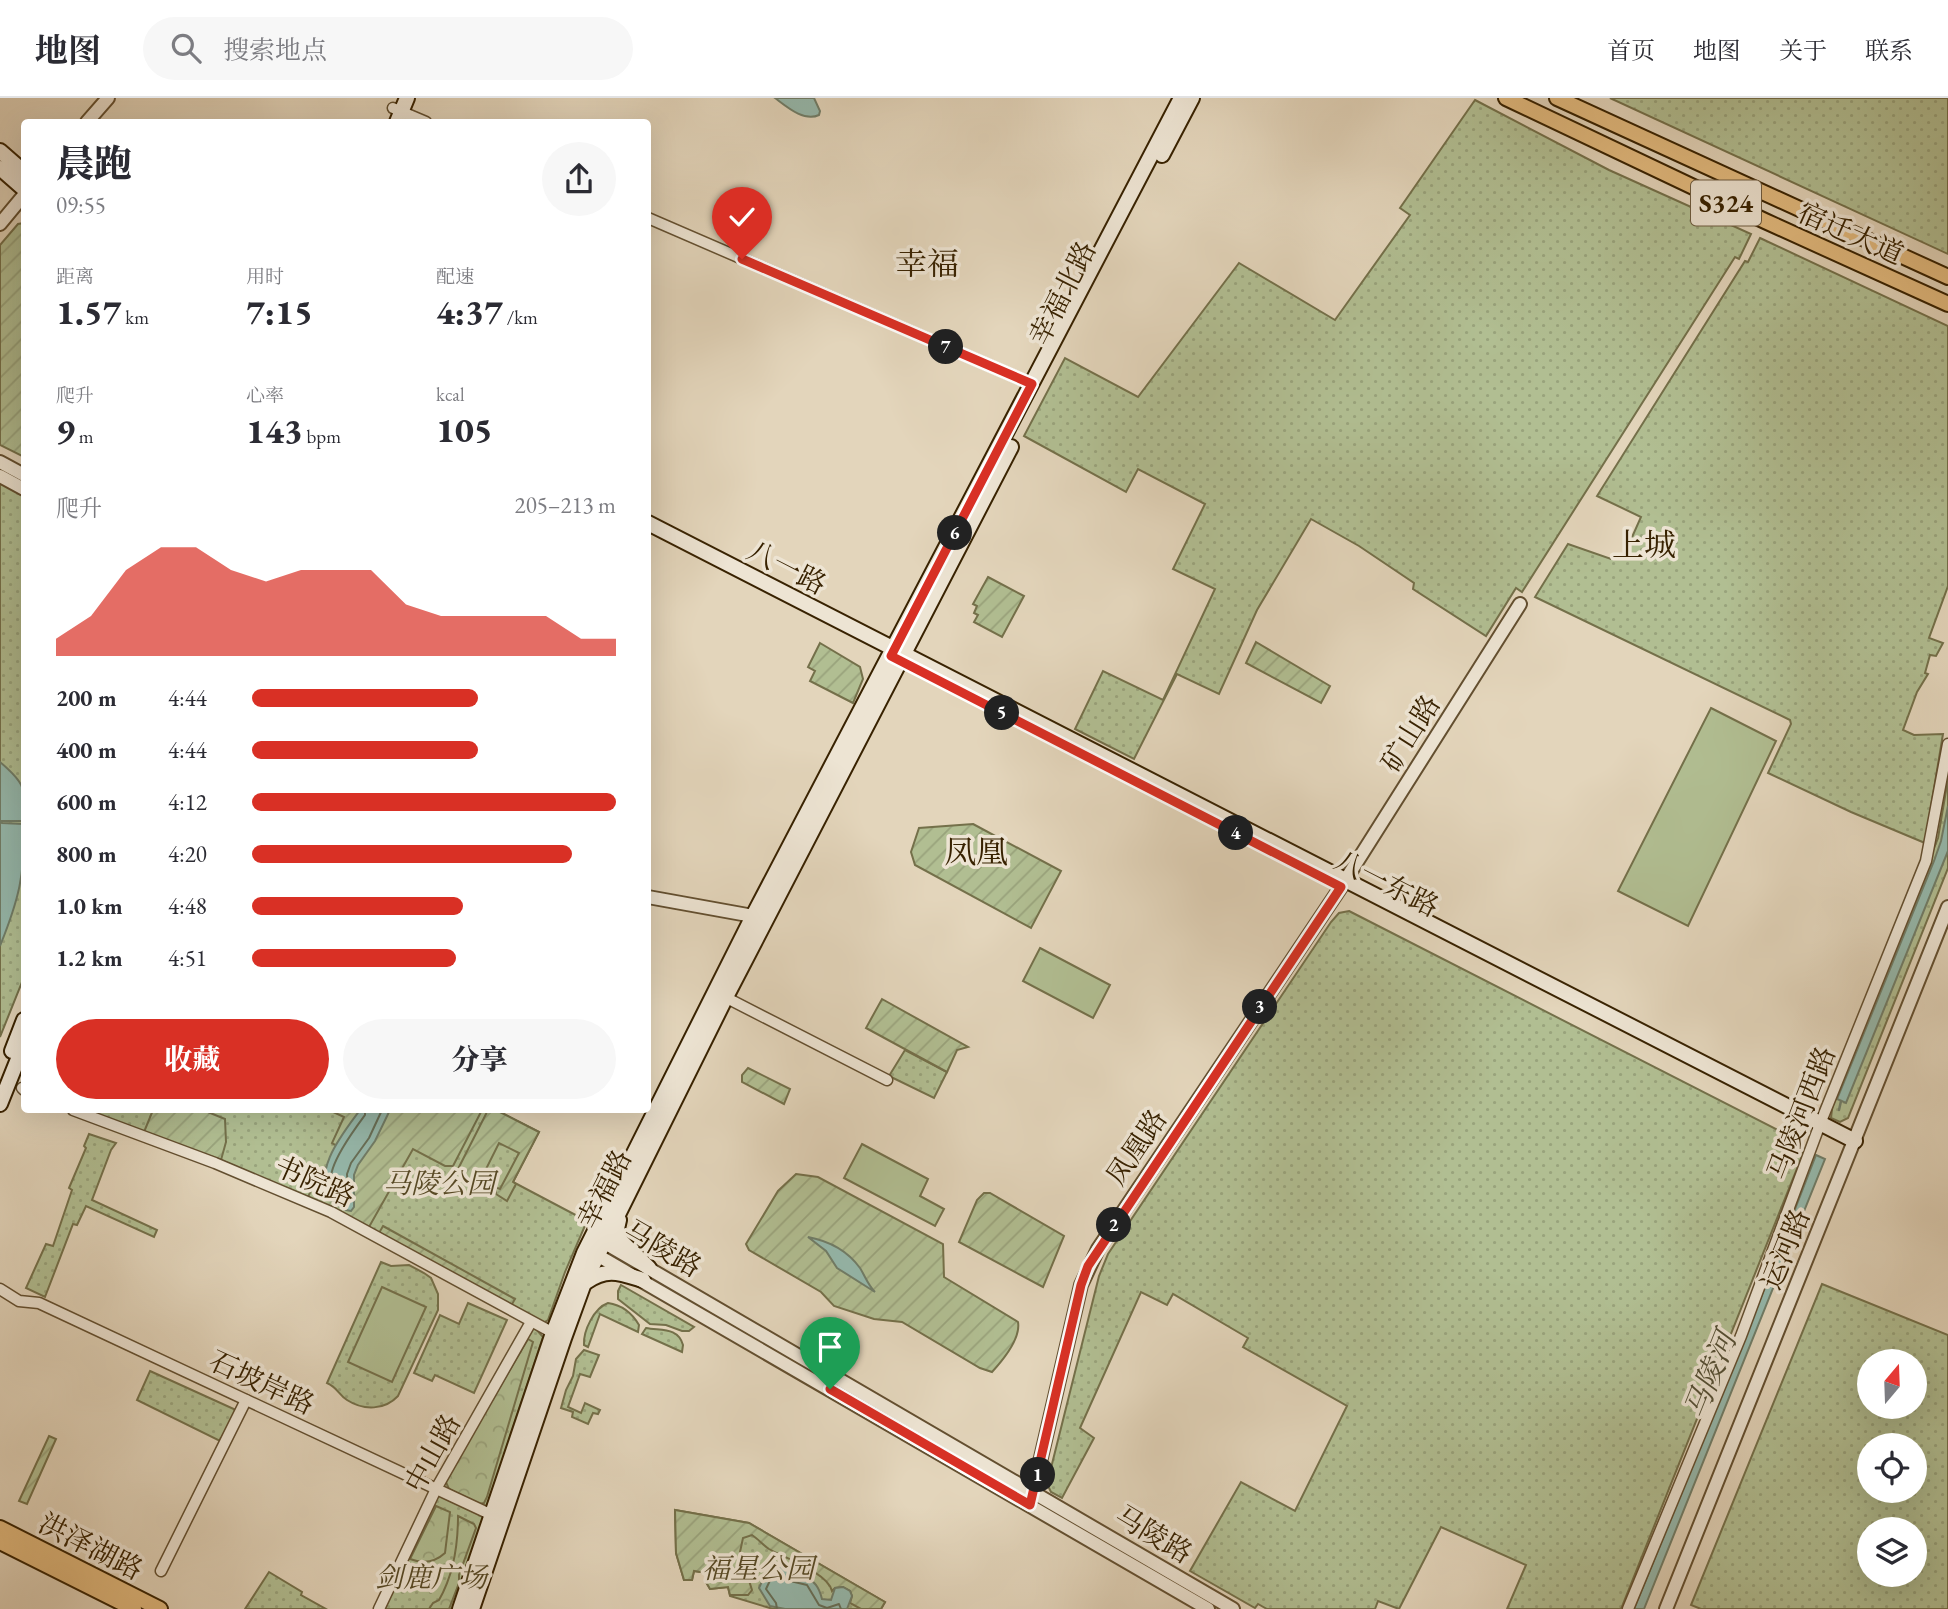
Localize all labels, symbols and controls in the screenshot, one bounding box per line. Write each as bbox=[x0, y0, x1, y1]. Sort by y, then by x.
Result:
search box bbox=[143, 17, 633, 80]
text: 地图 bbox=[35, 29, 101, 72]
icon: search bbox=[167, 29, 205, 67]
text: 搜索地点 bbox=[223, 33, 327, 67]
text: 首页 bbox=[1607, 35, 1655, 66]
text: 地图 bbox=[1693, 35, 1741, 66]
text: 关于 bbox=[1779, 35, 1827, 66]
text: 联系 bbox=[1865, 35, 1913, 66]
text: 晨跑 bbox=[56, 139, 132, 188]
button: share bbox=[542, 142, 616, 216]
road number: S324 bbox=[1691, 180, 1761, 226]
pin bbox=[712, 187, 772, 259]
text: 09:55 bbox=[56, 190, 106, 220]
street label: 宿迁大道 bbox=[1793, 194, 1909, 272]
icon: check bbox=[723, 198, 761, 236]
street label: 幸福北路 bbox=[1021, 235, 1103, 351]
district label: 幸福 bbox=[895, 243, 959, 285]
text: 距离 bbox=[56, 264, 94, 289]
text: 用时 bbox=[246, 264, 284, 289]
text: 配速 bbox=[436, 264, 474, 289]
text: 1.57 bbox=[56, 289, 122, 334]
text: 7:15 bbox=[246, 289, 313, 334]
text: 4:37 bbox=[436, 289, 503, 334]
text: km bbox=[122, 305, 149, 330]
text: /km bbox=[503, 305, 538, 330]
pin: 7 bbox=[928, 330, 964, 364]
text: 7 bbox=[940, 334, 951, 359]
text: kcal bbox=[436, 382, 465, 407]
text: 爬升 bbox=[56, 383, 94, 408]
text: 心率 bbox=[246, 383, 284, 408]
text: 105 bbox=[436, 407, 493, 452]
text: 9 bbox=[56, 408, 75, 453]
text: 143 bbox=[246, 408, 303, 453]
text: m bbox=[75, 424, 94, 449]
text: bpm bbox=[303, 424, 341, 449]
text: 205–213 m bbox=[515, 490, 616, 520]
text: 爬升 bbox=[56, 493, 102, 523]
pin: 6 bbox=[937, 516, 972, 550]
text: 6 bbox=[949, 520, 960, 545]
district label: 上城 bbox=[1612, 524, 1676, 566]
street label: 八一路 bbox=[741, 532, 833, 602]
text: 200 m bbox=[56, 683, 117, 713]
text: 4:44 bbox=[168, 683, 207, 713]
street label: 矿山路 bbox=[1372, 688, 1448, 778]
pin: 5 bbox=[984, 696, 1020, 730]
text: 5 bbox=[996, 700, 1007, 725]
text: 400 m bbox=[56, 735, 117, 765]
text: 4:44 bbox=[168, 735, 207, 765]
text: 600 m bbox=[56, 787, 117, 817]
text: 4:12 bbox=[168, 787, 207, 817]
pin: 4 bbox=[1218, 816, 1254, 850]
text: 4 bbox=[1230, 820, 1241, 845]
district label: 凤凰 bbox=[944, 831, 1008, 873]
text: 800 m bbox=[56, 839, 117, 869]
text: 4:20 bbox=[168, 839, 207, 869]
street label: 八一东路 bbox=[1329, 842, 1445, 924]
text: 1.0 km bbox=[56, 891, 123, 921]
text: 4:48 bbox=[168, 891, 207, 921]
text: 1.2 km bbox=[56, 943, 123, 973]
text: 4:51 bbox=[168, 943, 207, 973]
pin: 3 bbox=[1242, 990, 1278, 1024]
text: 3 bbox=[1254, 994, 1265, 1019]
button: 收藏 bbox=[56, 1019, 329, 1099]
button: 分享 bbox=[343, 1019, 616, 1099]
street label: 马陵河西路 bbox=[1759, 1041, 1843, 1185]
street label: 凤凰路 bbox=[1098, 1102, 1174, 1192]
street label: 幸福路 bbox=[569, 1143, 639, 1235]
street label: 书院路 bbox=[269, 1147, 361, 1215]
park label: 马陵公园 bbox=[383, 1165, 499, 1201]
street label: 运河路 bbox=[1753, 1203, 1817, 1295]
pin: 2 bbox=[1096, 1208, 1132, 1242]
street label: 马陵路 bbox=[618, 1211, 708, 1285]
text: 2 bbox=[1108, 1212, 1119, 1237]
pin bbox=[800, 1317, 860, 1389]
water label: 马陵河 bbox=[1675, 1321, 1747, 1424]
icon: arrive bbox=[811, 1328, 849, 1366]
street label: 石坡岸路 bbox=[204, 1342, 320, 1422]
north arrow bbox=[1857, 1349, 1927, 1419]
map controls bbox=[1857, 1349, 1927, 1587]
street label: 中山路 bbox=[396, 1408, 468, 1498]
button: locate bbox=[1857, 1433, 1927, 1503]
pin: 1 bbox=[1020, 1458, 1056, 1492]
text: 1 bbox=[1032, 1462, 1043, 1487]
street label: 马陵路 bbox=[1109, 1497, 1199, 1571]
street label: 洪泽湖路 bbox=[33, 1505, 149, 1587]
button: layers bbox=[1857, 1517, 1927, 1587]
park label: 福星公园 bbox=[702, 1550, 818, 1586]
park label: 剑鹿广场 bbox=[375, 1559, 489, 1595]

